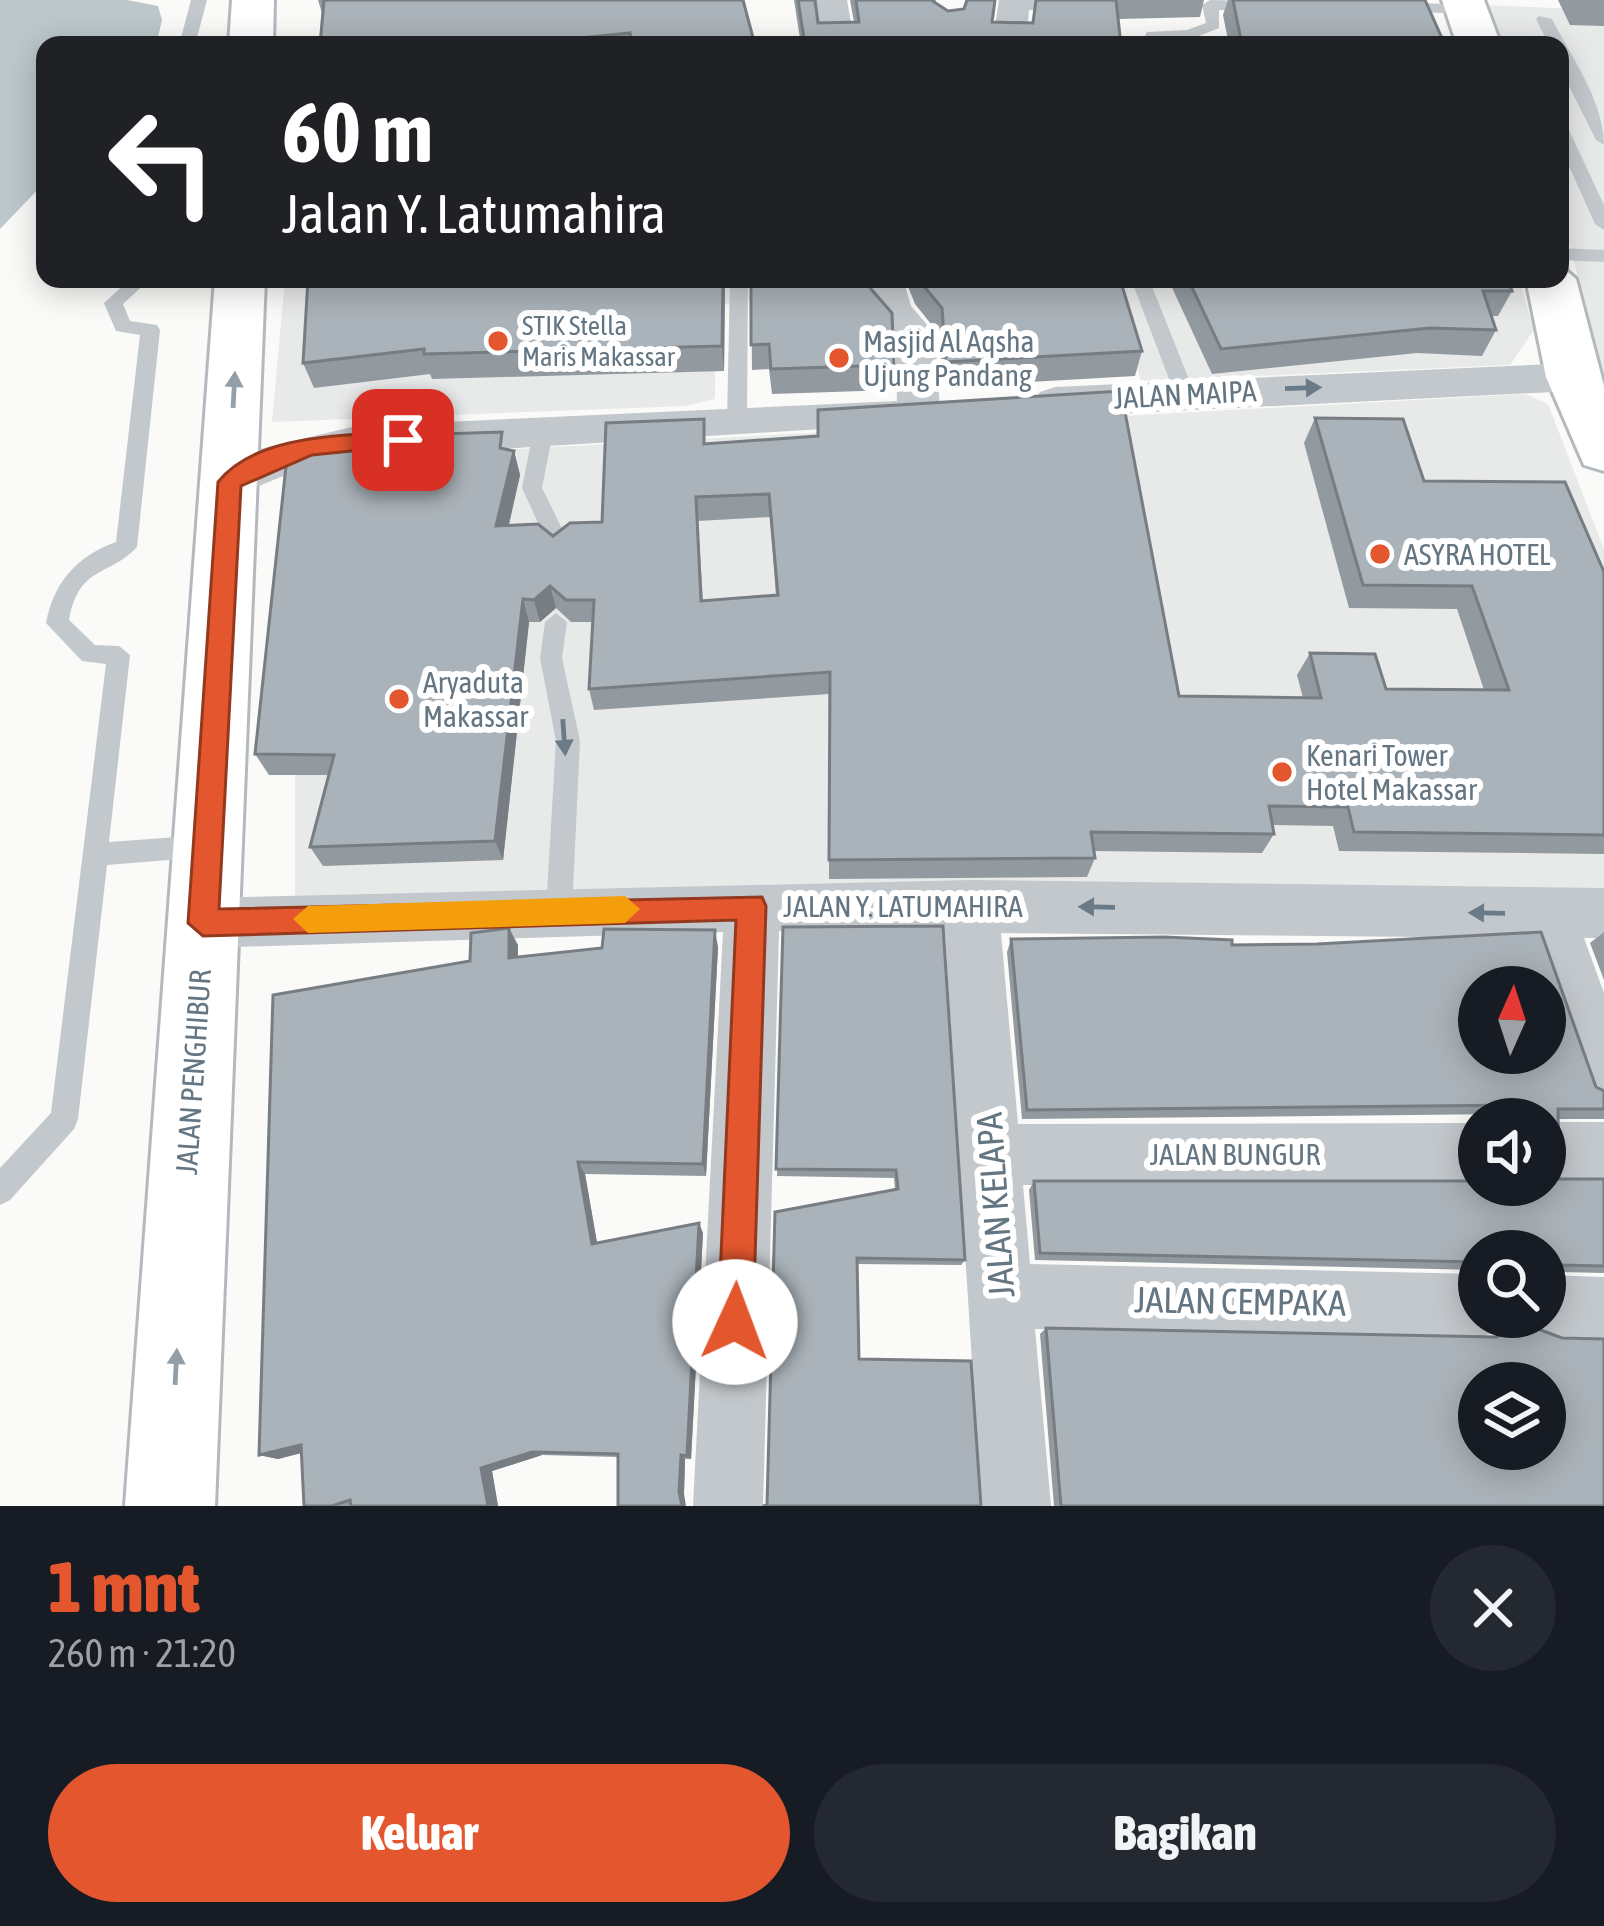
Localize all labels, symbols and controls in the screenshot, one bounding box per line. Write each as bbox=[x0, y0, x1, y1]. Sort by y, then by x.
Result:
icon: left bbox=[84, 84, 240, 240]
text: 60 m bbox=[282, 84, 433, 180]
text: Jalan Y. Latumahira bbox=[282, 183, 666, 244]
place label: STIK Stella Maris Makassar bbox=[522, 310, 676, 372]
place label: Masjid Al Aqsha Ujung Pandang bbox=[863, 324, 1035, 392]
marker: STIK Stella Maris Makassar bbox=[485, 328, 511, 354]
marker: Masjid Al Aqsha Ujung Pandang bbox=[826, 345, 852, 371]
one-way arrow bbox=[225, 371, 244, 409]
street label: JALAN MAIPA bbox=[1113, 373, 1258, 415]
one-way arrow bbox=[1285, 378, 1323, 397]
pin bbox=[352, 389, 454, 491]
icon: arrive bbox=[370, 407, 436, 473]
place label: ASYRA HOTEL bbox=[1404, 537, 1551, 571]
marker: ASYRA HOTEL bbox=[1367, 541, 1393, 567]
place label: Aryaduta Makassar bbox=[423, 665, 529, 733]
marker: Aryaduta Makassar bbox=[386, 686, 412, 712]
one-way arrow bbox=[555, 719, 574, 757]
place label: Kenari Tower Hotel Makassar bbox=[1306, 738, 1478, 806]
marker: Kenari Tower Hotel Makassar bbox=[1269, 759, 1295, 785]
street label: JALAN Y. LATUMAHIRA bbox=[783, 889, 1023, 923]
one-way arrow bbox=[1077, 897, 1115, 917]
one-way arrow bbox=[1467, 903, 1505, 922]
north arrow bbox=[1458, 966, 1566, 1074]
map controls bbox=[1458, 966, 1566, 1470]
street label: JALAN PENGHIBUR bbox=[169, 968, 217, 1176]
button: sound bbox=[1458, 1098, 1566, 1206]
street label: JALAN KELAPA bbox=[968, 1111, 1022, 1299]
street label: JALAN BUNGUR bbox=[1150, 1137, 1320, 1171]
button: search bbox=[1458, 1230, 1566, 1338]
position arrow bbox=[672, 1259, 798, 1385]
street label: JALAN CEMPAKA bbox=[1134, 1278, 1347, 1324]
one-way arrow bbox=[167, 1347, 186, 1385]
button: layers bbox=[1458, 1362, 1566, 1470]
text: 1 mnt bbox=[48, 1545, 199, 1627]
button: close bbox=[1430, 1545, 1556, 1671]
text: 260 m · 21:20 bbox=[48, 1631, 236, 1675]
button: Keluar bbox=[48, 1764, 790, 1902]
button: Bagikan bbox=[814, 1764, 1556, 1902]

